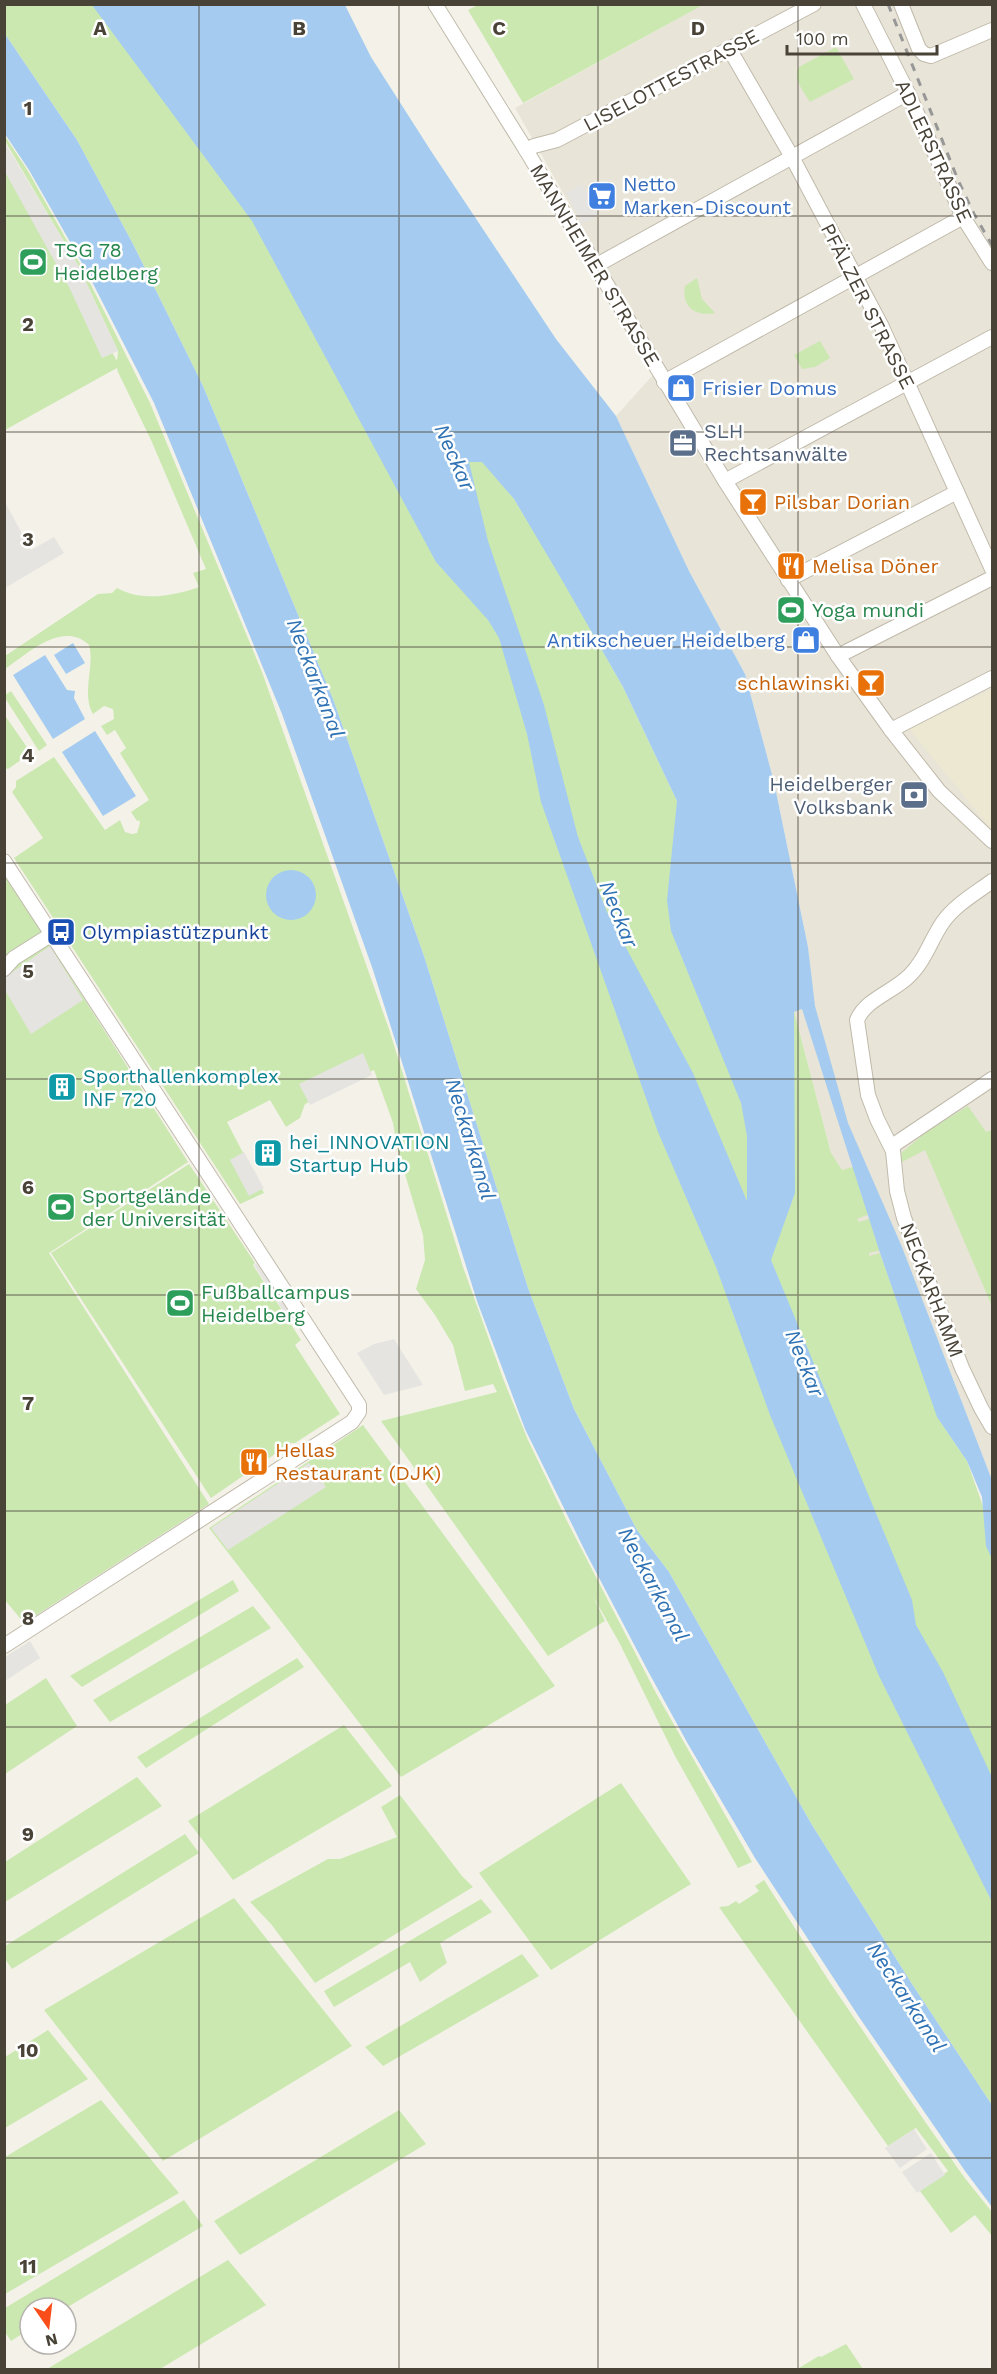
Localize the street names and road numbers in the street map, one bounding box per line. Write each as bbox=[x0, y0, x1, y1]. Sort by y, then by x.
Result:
street label: LISELOTTESTRASSE bbox=[579, 24, 763, 136]
street label: ADLERSTRASSE bbox=[890, 76, 978, 226]
street label: MANNHEIMER STRASSE bbox=[525, 159, 665, 371]
street label: PFÄLZER STRASSE bbox=[816, 219, 920, 393]
street label: NECKARHAMM bbox=[895, 1219, 969, 1361]

